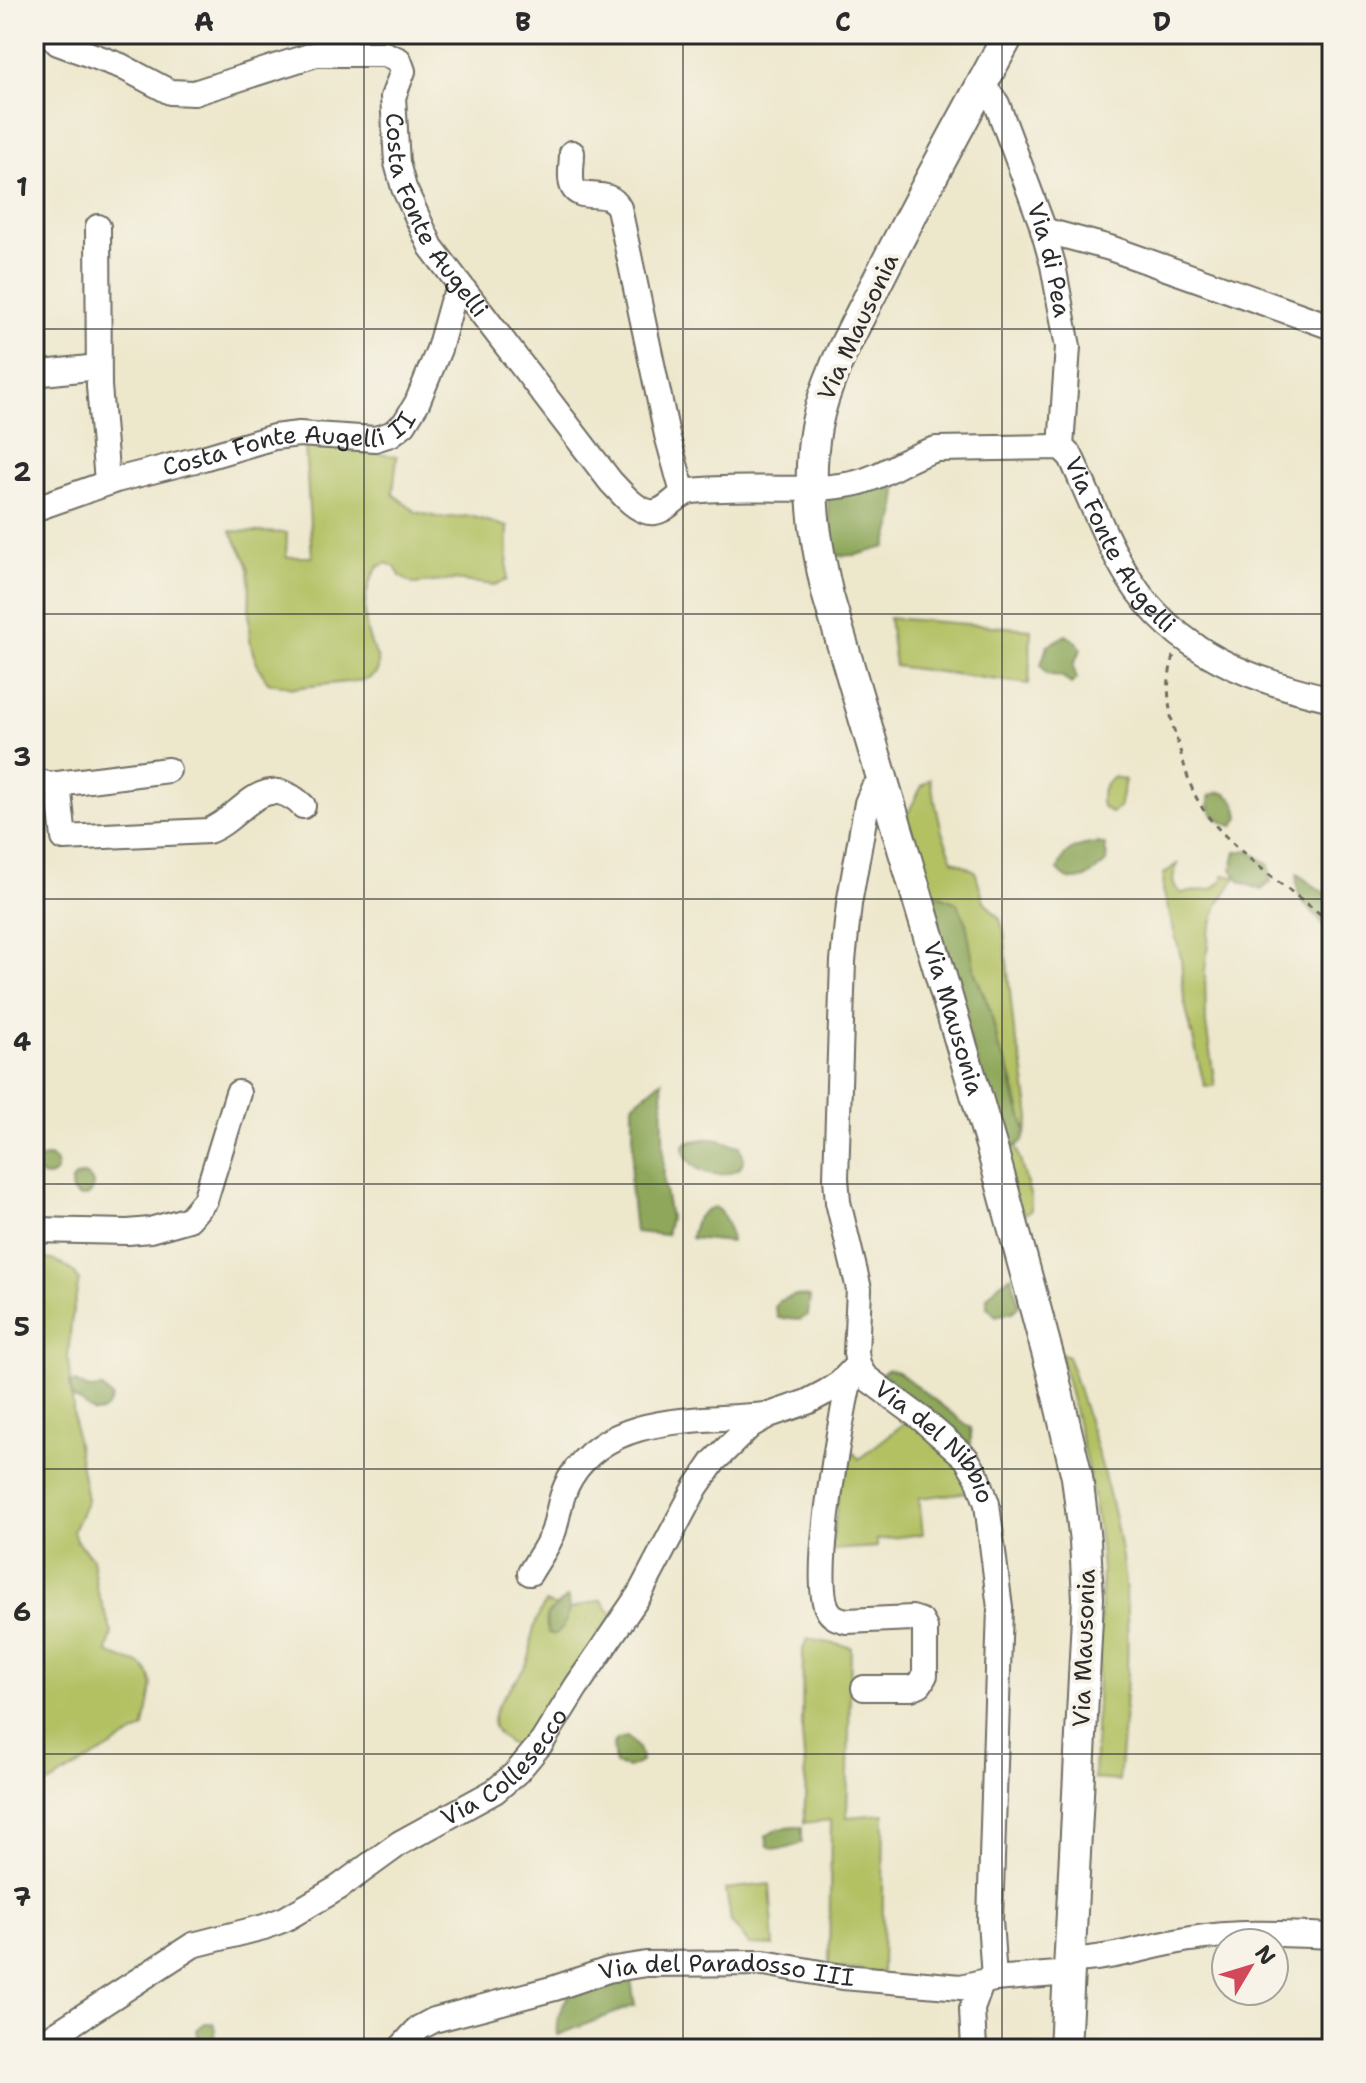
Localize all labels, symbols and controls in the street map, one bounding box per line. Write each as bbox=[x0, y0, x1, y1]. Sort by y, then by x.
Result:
text: A bbox=[194, 4, 214, 39]
text: B bbox=[515, 4, 531, 39]
text: C bbox=[835, 4, 851, 39]
text: D bbox=[1153, 4, 1171, 39]
street label: Costa Fonte Augelli bbox=[378, 112, 495, 324]
text: 1 bbox=[16, 169, 28, 204]
street label: Via di Pea bbox=[1019, 198, 1078, 320]
street label: Via Mausonia bbox=[810, 248, 906, 406]
street label: Costa Fonte Augelli II bbox=[159, 406, 424, 484]
street label: Via Fonte Augelli bbox=[1057, 452, 1182, 640]
text: 2 bbox=[13, 454, 31, 489]
text: 3 bbox=[13, 739, 31, 774]
street label: Via Mausonia bbox=[915, 938, 991, 1099]
text: 4 bbox=[13, 1024, 31, 1059]
text: 5 bbox=[14, 1309, 30, 1344]
street label: Via del Nibbio bbox=[868, 1373, 1002, 1508]
street label: Via Mausonia bbox=[1065, 1568, 1103, 1728]
text: 6 bbox=[13, 1594, 31, 1629]
street label: Via Collesecco bbox=[435, 1702, 575, 1833]
text: 7 bbox=[13, 1879, 31, 1914]
north arrow bbox=[1210, 1927, 1290, 2007]
text: N bbox=[1249, 1939, 1282, 1971]
street label: Via del Paradosso III bbox=[595, 1947, 855, 1994]

